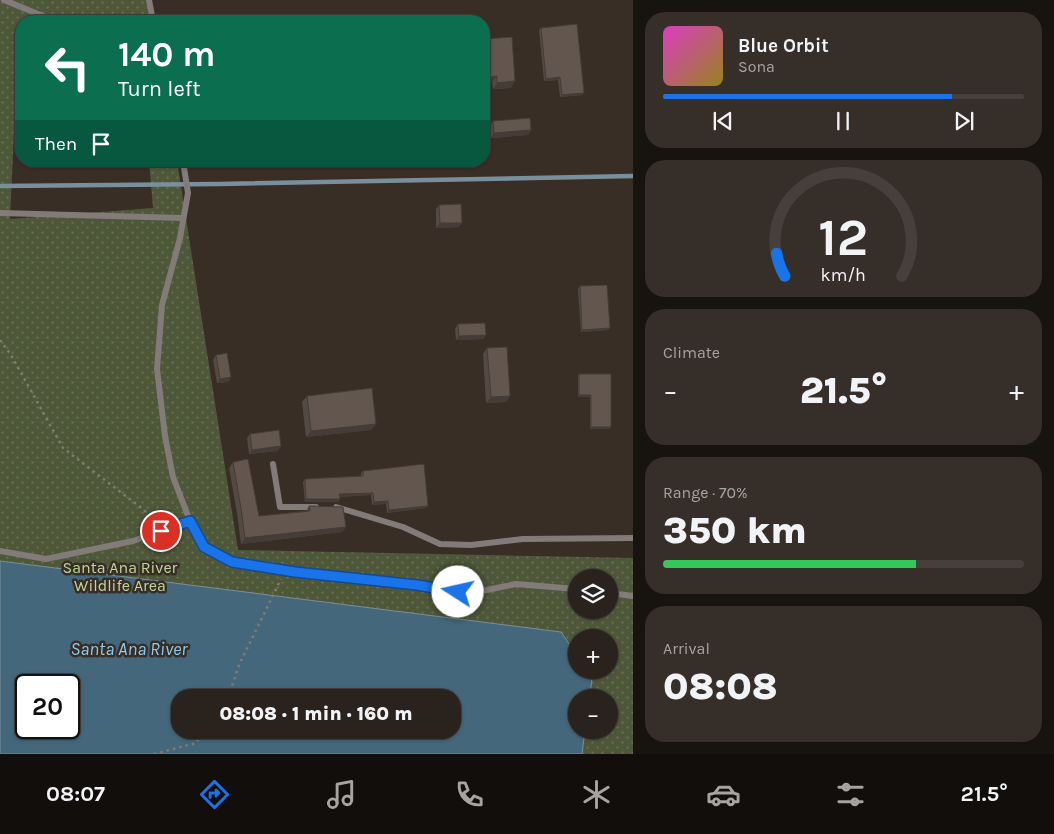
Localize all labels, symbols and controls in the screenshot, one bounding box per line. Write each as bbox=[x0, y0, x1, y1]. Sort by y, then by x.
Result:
text: 140 m bbox=[118, 34, 216, 75]
icon: left bbox=[35, 35, 100, 100]
text: Blue Orbit bbox=[738, 35, 829, 57]
text: Sona bbox=[738, 57, 775, 76]
text: Turn left bbox=[118, 76, 201, 102]
icon: previous bbox=[709, 107, 737, 135]
icon: pause bbox=[829, 107, 857, 135]
icon: next bbox=[950, 107, 978, 135]
icon: arrive bbox=[87, 130, 115, 158]
text: Then bbox=[35, 133, 77, 155]
text: 12 bbox=[819, 207, 869, 268]
text: km/h bbox=[821, 265, 866, 286]
text: Climate bbox=[663, 343, 720, 362]
text: 21.5° bbox=[800, 368, 887, 413]
text: − bbox=[663, 374, 678, 407]
text: + bbox=[1009, 374, 1024, 407]
text: Range · 70% bbox=[663, 483, 748, 502]
text: 350 km bbox=[663, 508, 807, 553]
pin bbox=[140, 510, 182, 552]
icon: arrive bbox=[147, 517, 175, 545]
park label: Santa Ana River Wildlife Area bbox=[63, 558, 178, 595]
position arrow bbox=[431, 565, 483, 617]
map controls bbox=[568, 569, 618, 739]
button: layers bbox=[568, 569, 618, 619]
button: + bbox=[568, 629, 618, 679]
water label: Santa Ana River bbox=[70, 638, 188, 660]
text: Arrival bbox=[663, 639, 710, 658]
text: 08:08 bbox=[663, 664, 778, 709]
speed limit sign: 20 bbox=[15, 674, 80, 739]
button: − bbox=[568, 689, 618, 739]
text: 08:08 · 1 min · 160 m bbox=[220, 703, 412, 725]
icon: directions bbox=[197, 777, 232, 812]
icon: music bbox=[324, 777, 359, 812]
icon: phone bbox=[452, 777, 487, 812]
icon: climate bbox=[579, 777, 614, 812]
icon: car bbox=[706, 777, 741, 812]
icon: filters bbox=[833, 777, 868, 812]
text: 08:07 bbox=[46, 781, 105, 807]
text: 21.5° bbox=[961, 781, 1008, 807]

